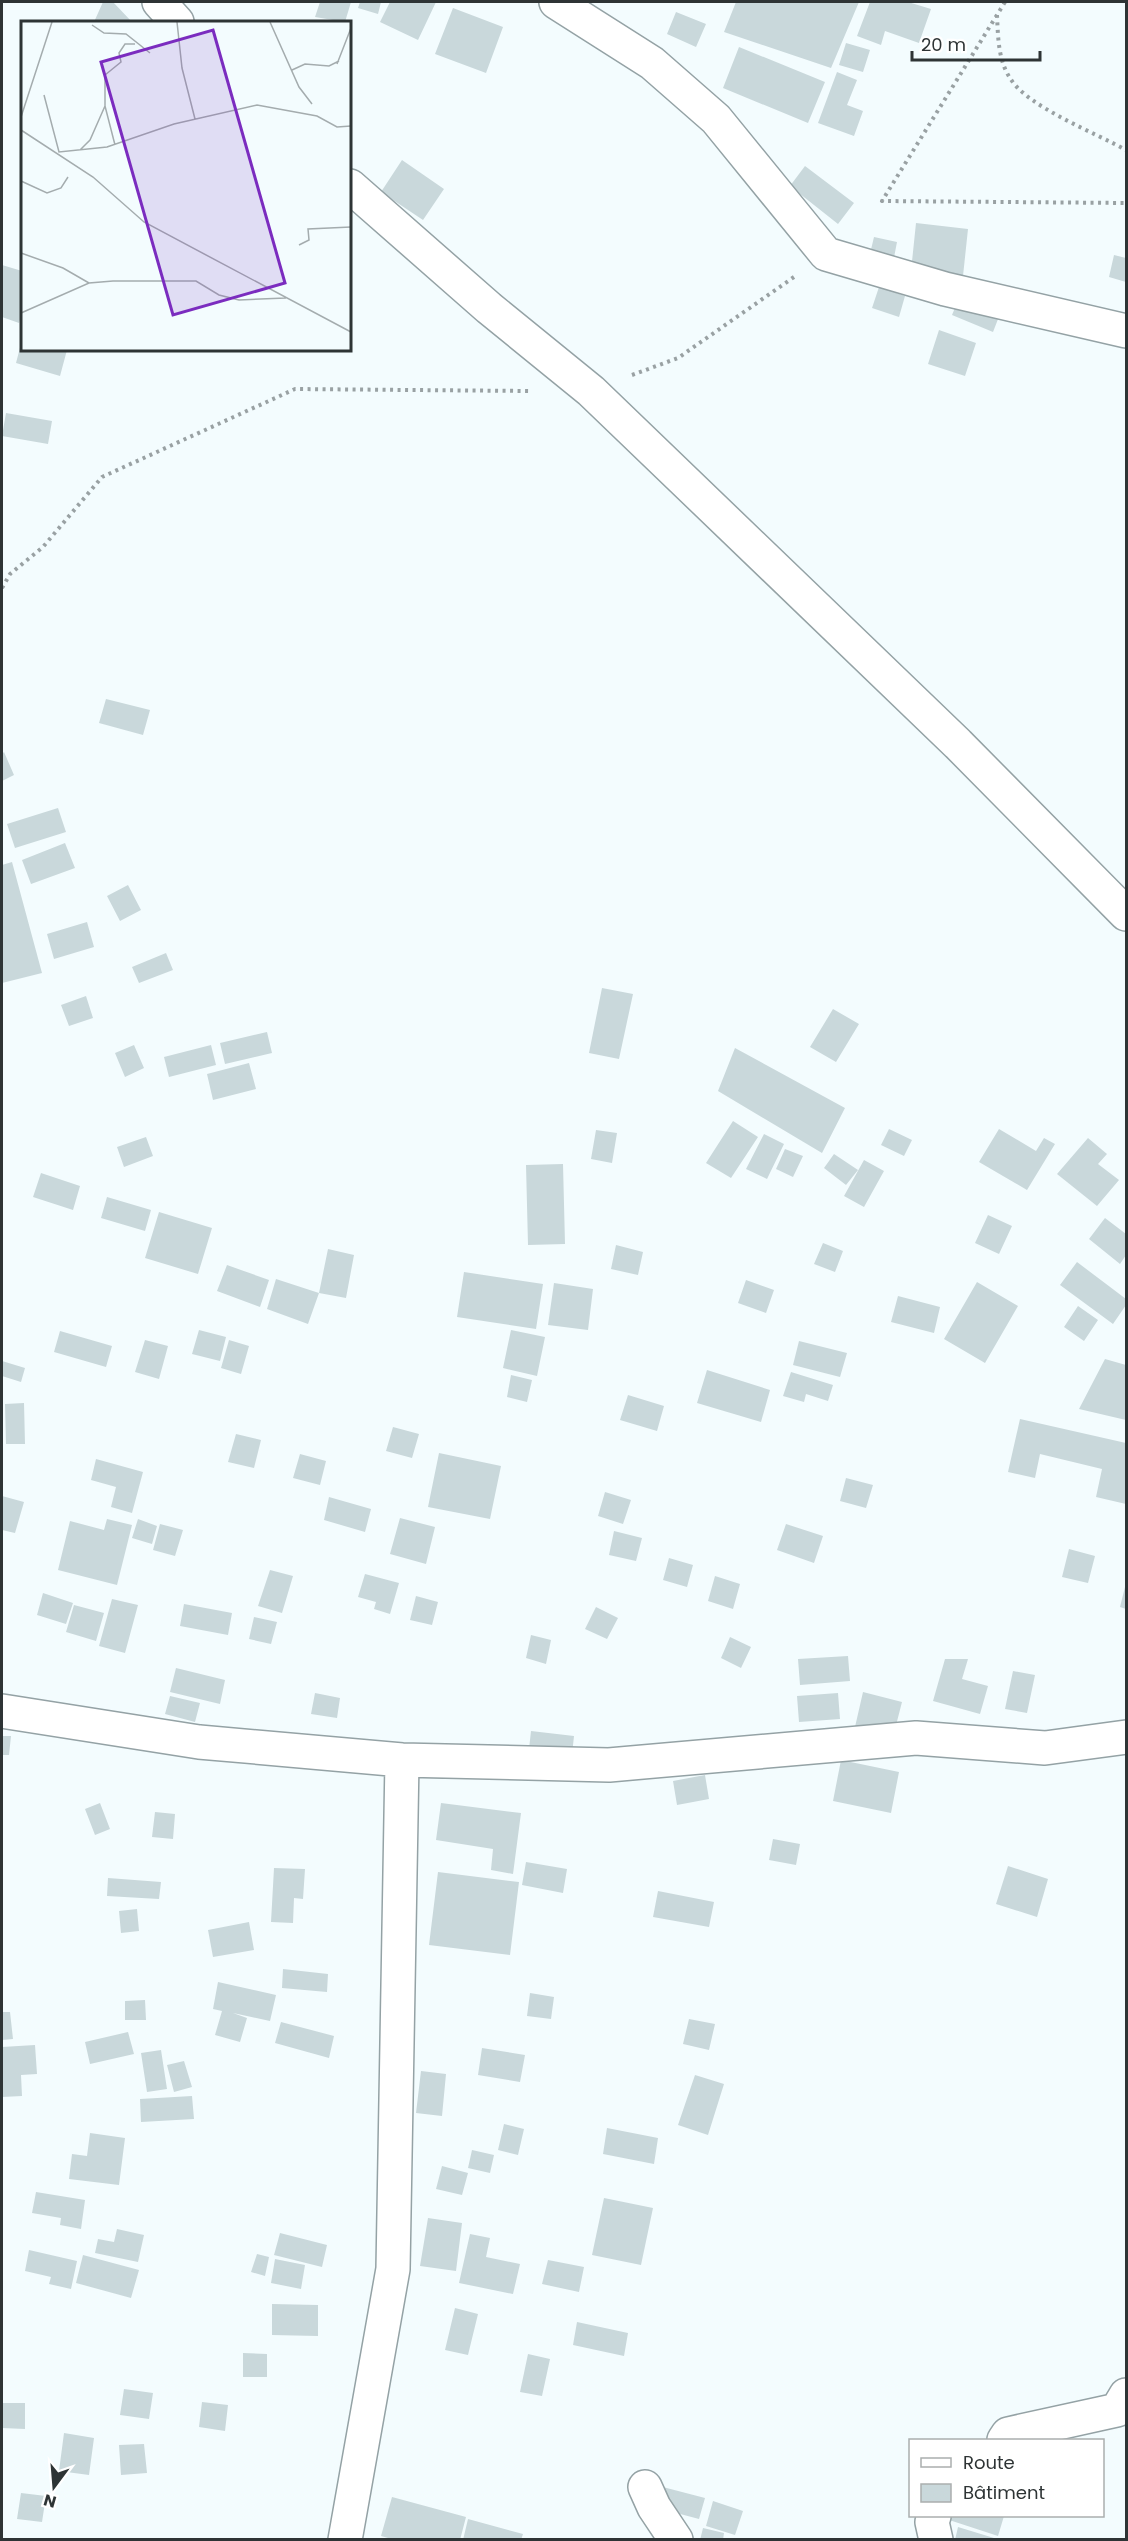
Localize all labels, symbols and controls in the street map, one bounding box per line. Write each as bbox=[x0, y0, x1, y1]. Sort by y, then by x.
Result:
inset map bbox=[21, 21, 351, 351]
scale bar bbox=[912, 24, 1040, 62]
text: 20 m bbox=[921, 32, 966, 57]
legend bbox=[909, 2439, 1104, 2517]
text: Route bbox=[963, 2450, 1015, 2475]
north arrow bbox=[24, 2457, 84, 2517]
text: Bâtiment bbox=[963, 2480, 1045, 2505]
text: N bbox=[41, 2488, 59, 2514]

